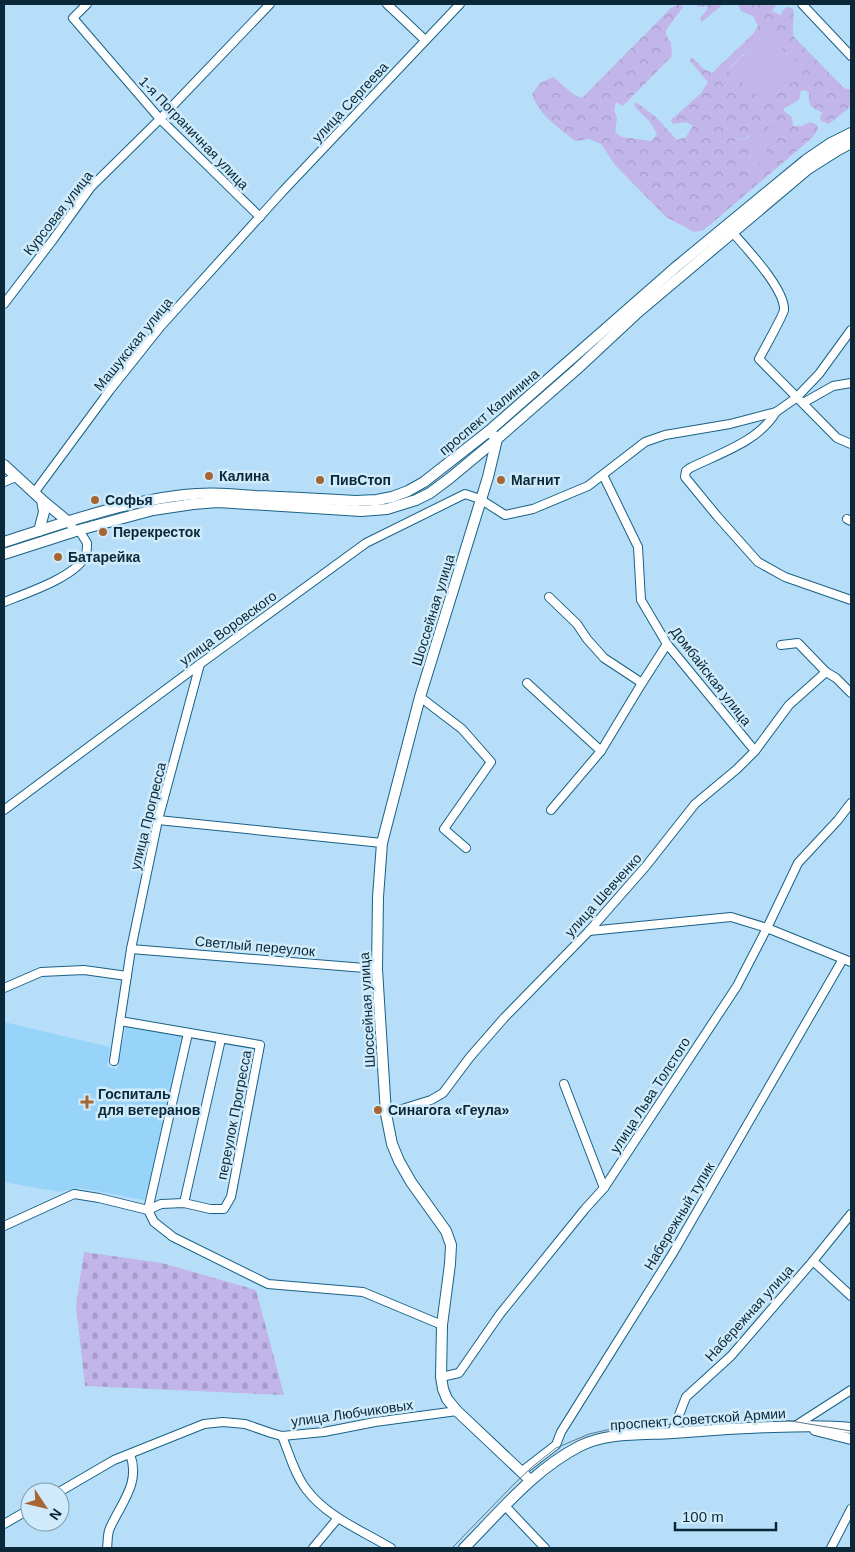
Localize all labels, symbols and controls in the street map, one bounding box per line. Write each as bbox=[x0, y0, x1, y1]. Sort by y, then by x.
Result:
street label: улица Сергеева bbox=[309, 59, 391, 145]
street label: 1-я Пограничная улица bbox=[136, 73, 252, 193]
street label: Курсовая улица bbox=[20, 167, 96, 258]
street label: Машукская улица bbox=[91, 294, 176, 394]
street label: проспект Калинина bbox=[436, 366, 542, 458]
place label: Калина bbox=[219, 468, 269, 484]
marker: Калина bbox=[203, 470, 215, 482]
place label: ПивСтоп bbox=[330, 472, 391, 488]
place label: Магнит bbox=[511, 472, 561, 488]
marker: ПивСтоп bbox=[314, 474, 326, 486]
marker: Магнит bbox=[495, 474, 507, 486]
place label: Софья bbox=[105, 492, 153, 508]
marker: Софья bbox=[89, 494, 101, 506]
place label: Перекресток bbox=[113, 524, 201, 540]
marker: Перекресток bbox=[97, 526, 109, 538]
place label: Батарейка bbox=[68, 549, 140, 565]
marker: Батарейка bbox=[52, 551, 64, 563]
street label: Шоссейная улица bbox=[408, 552, 458, 668]
street label: улица Воровского bbox=[176, 587, 280, 669]
street label: Домбайская улица bbox=[667, 623, 755, 729]
street label: улица Прогресса bbox=[127, 760, 169, 872]
street label: улица Шевченко bbox=[561, 850, 645, 940]
street label: Светлый переулок bbox=[194, 933, 317, 959]
street label: Шоссейная улица bbox=[356, 952, 378, 1068]
street label: улица Льва Толстого bbox=[607, 1034, 693, 1156]
street label: переулок Прогресса bbox=[214, 1049, 254, 1181]
place label: Госпиталь для ветеранов bbox=[98, 1086, 201, 1118]
marker: Госпиталь для ветеранов bbox=[80, 1095, 94, 1109]
place label: Синагога «Геула» bbox=[388, 1102, 510, 1118]
marker: Синагога «Геула» bbox=[372, 1104, 384, 1116]
street label: Набережный тупик bbox=[640, 1158, 718, 1273]
street label: Набережная улица bbox=[702, 1261, 797, 1364]
street label: улица Любчиковых bbox=[290, 1396, 414, 1430]
street label: проспект Советской Армии bbox=[610, 1405, 786, 1433]
north arrow bbox=[20, 1482, 70, 1532]
scale bar bbox=[675, 1500, 776, 1532]
text: N bbox=[46, 1506, 65, 1523]
text: 100 m bbox=[682, 1508, 724, 1525]

